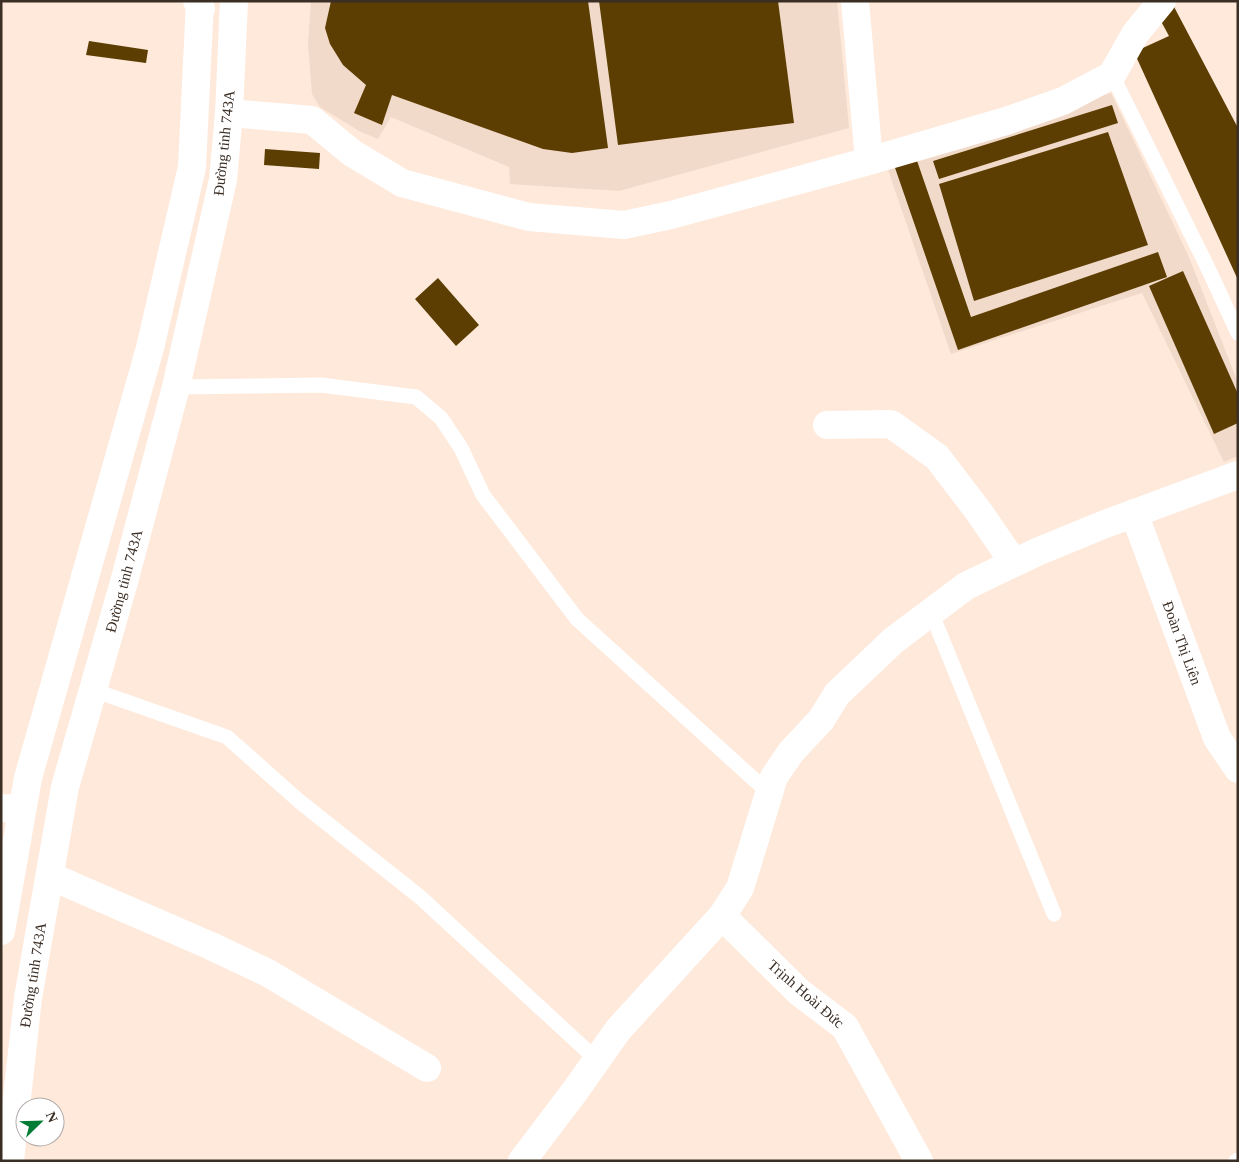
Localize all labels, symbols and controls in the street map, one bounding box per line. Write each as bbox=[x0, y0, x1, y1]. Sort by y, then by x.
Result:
street label: Đường tỉnh 743A bbox=[211, 89, 238, 197]
street label: Đường tỉnh 743A bbox=[103, 528, 145, 634]
street label: Đoàn Thị Liên bbox=[1159, 599, 1205, 688]
street label: Đường tỉnh 743A bbox=[17, 921, 49, 1029]
street label: Trịnh Hoài Đức bbox=[765, 957, 847, 1031]
north arrow bbox=[15, 1097, 65, 1147]
text: N bbox=[43, 1110, 60, 1125]

